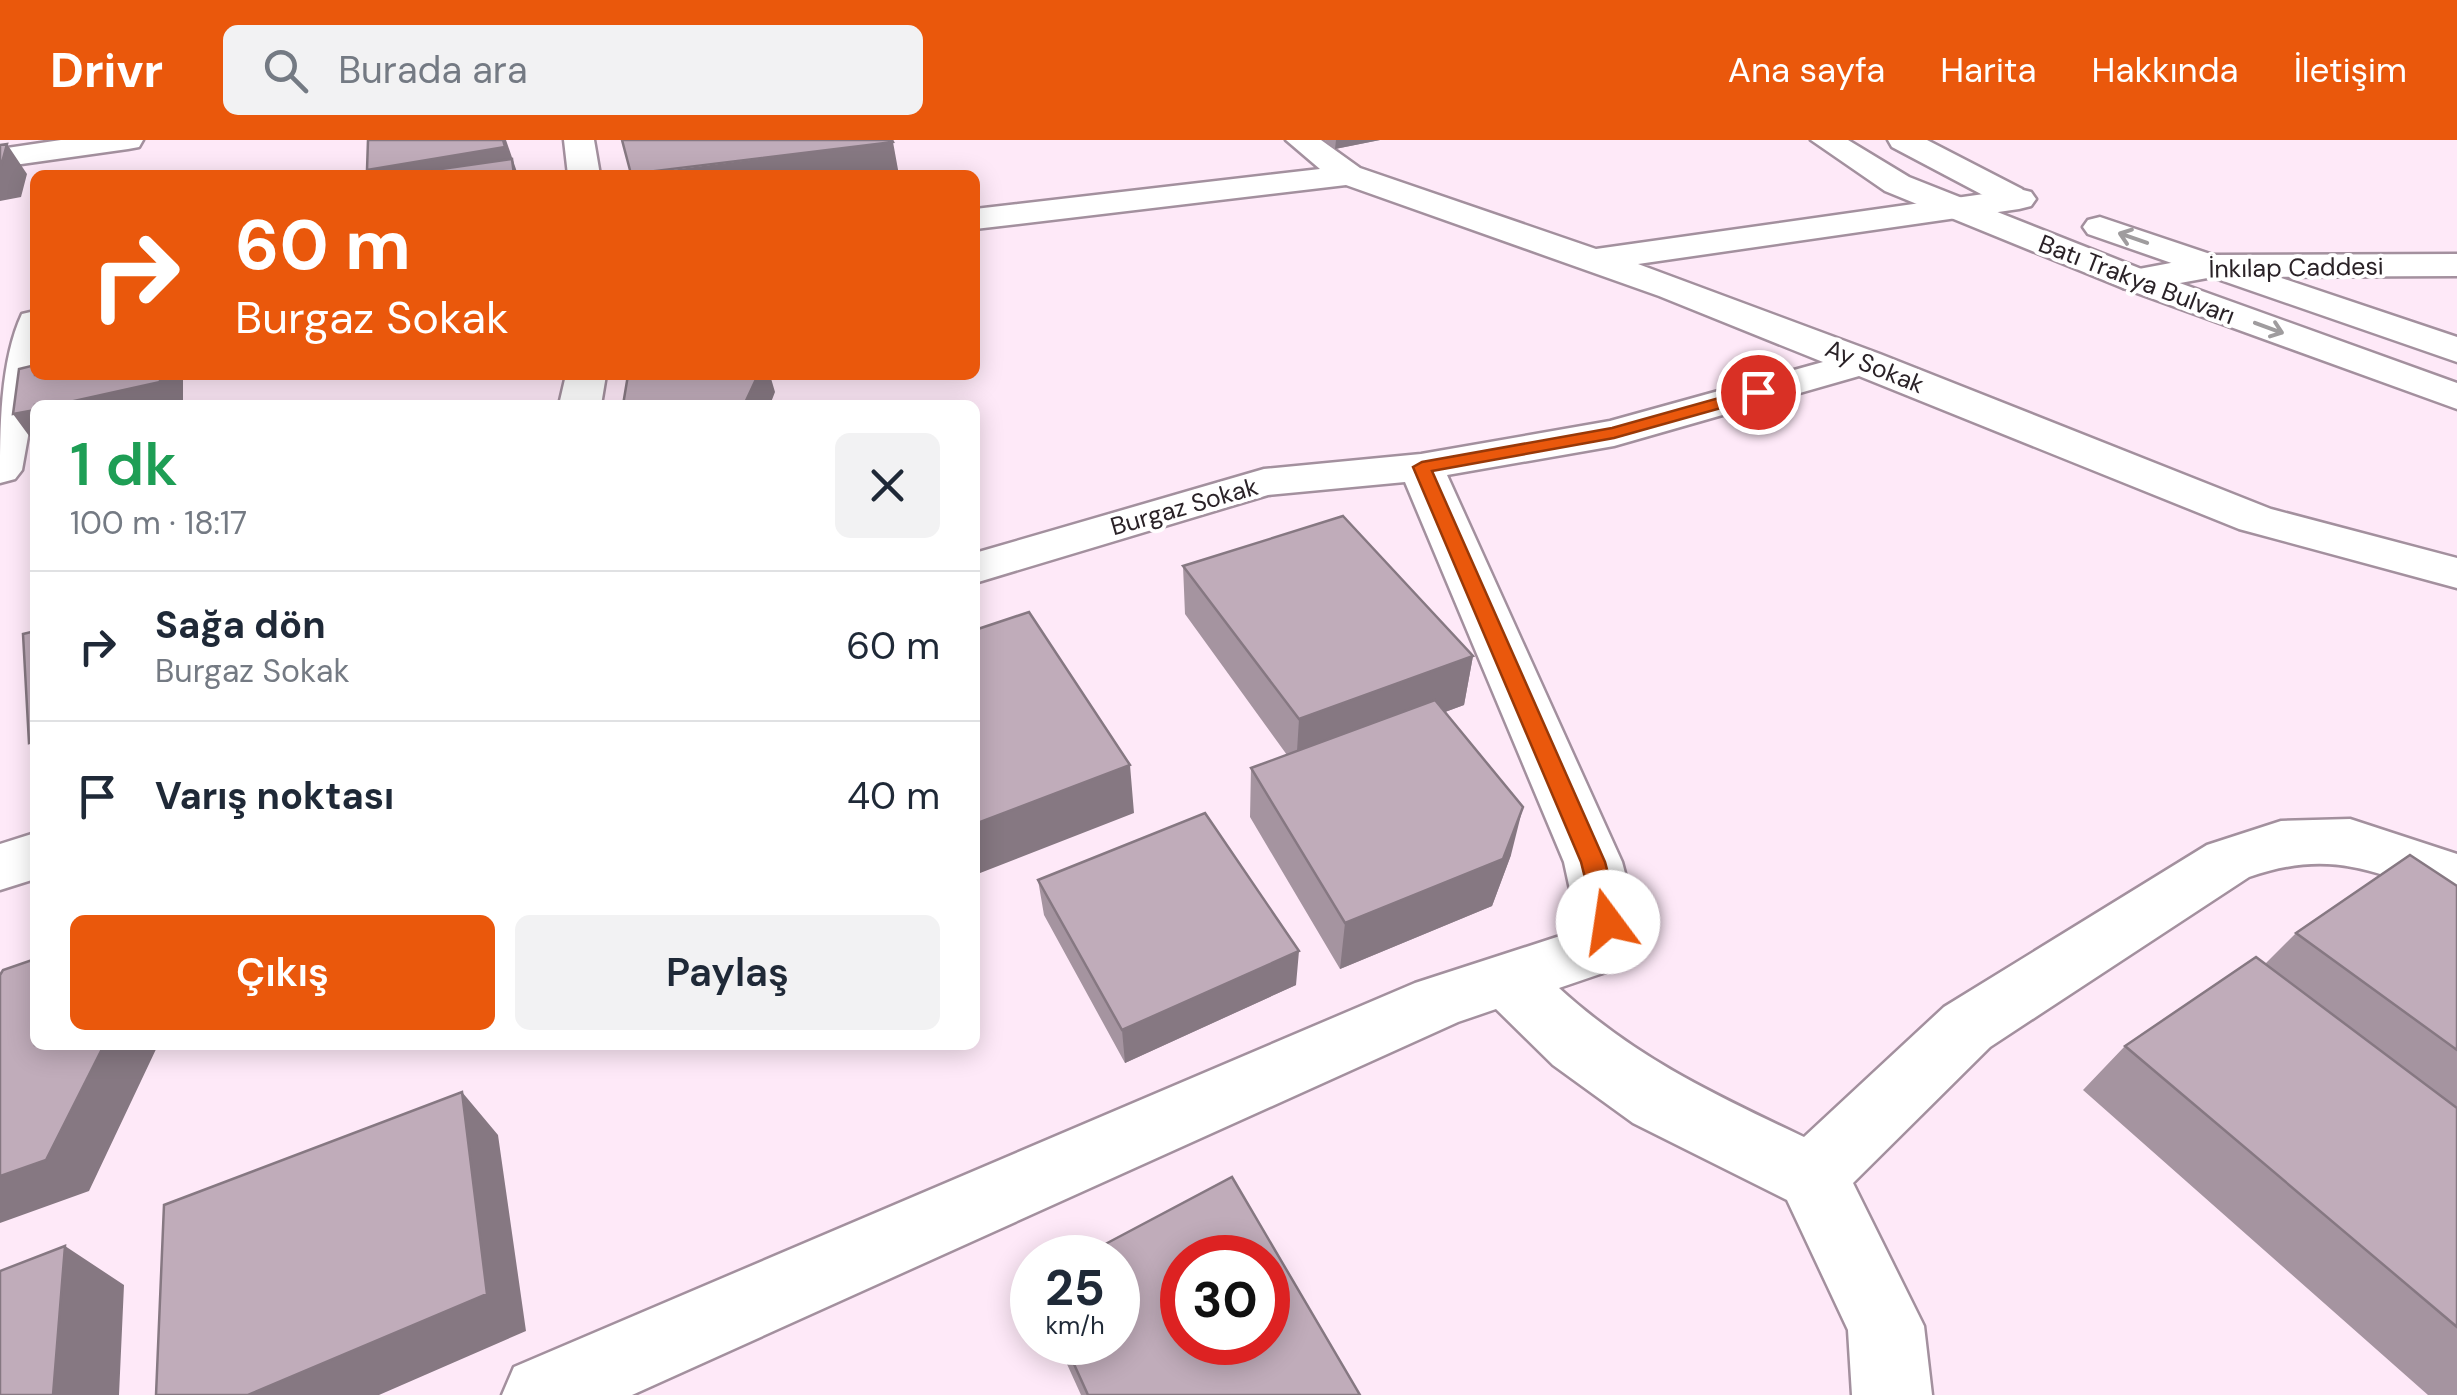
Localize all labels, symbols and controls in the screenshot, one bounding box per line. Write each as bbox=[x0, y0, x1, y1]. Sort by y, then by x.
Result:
search box bbox=[223, 25, 923, 115]
text: Drivr bbox=[50, 39, 163, 102]
icon: search bbox=[258, 43, 313, 98]
text: Burada ara bbox=[338, 45, 528, 95]
text: Ana sayfa bbox=[1728, 47, 1885, 93]
text: Harita bbox=[1940, 47, 2037, 93]
text: Hakkında bbox=[2092, 47, 2239, 93]
text: İletişim bbox=[2294, 47, 2407, 93]
text: 60 m bbox=[235, 200, 411, 291]
icon: right bbox=[70, 210, 200, 340]
street label: Batı Trakya Bulvarı bbox=[2034, 227, 2240, 332]
one-way arrow bbox=[2118, 228, 2149, 246]
street label: İnkılap Caddesi bbox=[2208, 249, 2384, 286]
text: Burgaz Sokak bbox=[235, 288, 509, 347]
one-way arrow bbox=[2252, 320, 2283, 338]
street label: Ay Sokak bbox=[1821, 332, 1929, 401]
pin bbox=[1716, 350, 1801, 435]
icon: arrive bbox=[1731, 365, 1786, 420]
text: 1 dk bbox=[70, 425, 178, 504]
button: close bbox=[835, 433, 940, 538]
street label: Burgaz Sokak bbox=[1107, 470, 1262, 543]
text: 100 m · 18:17 bbox=[70, 502, 247, 544]
text: Sağa dön bbox=[155, 600, 326, 650]
icon: right bbox=[70, 619, 125, 674]
text: 60 m bbox=[846, 621, 940, 671]
text: Burgaz Sokak bbox=[155, 650, 350, 692]
icon: arrive bbox=[70, 769, 125, 824]
text: Varış noktası bbox=[155, 771, 394, 821]
text: 40 m bbox=[847, 771, 940, 821]
position arrow bbox=[1556, 870, 1660, 974]
button: Çıkış bbox=[70, 915, 495, 1030]
button: Paylaş bbox=[515, 915, 940, 1030]
speed limit sign: 30 bbox=[1160, 1235, 1290, 1365]
text: 25 bbox=[1045, 1255, 1105, 1321]
text: km/h bbox=[1045, 1309, 1105, 1342]

